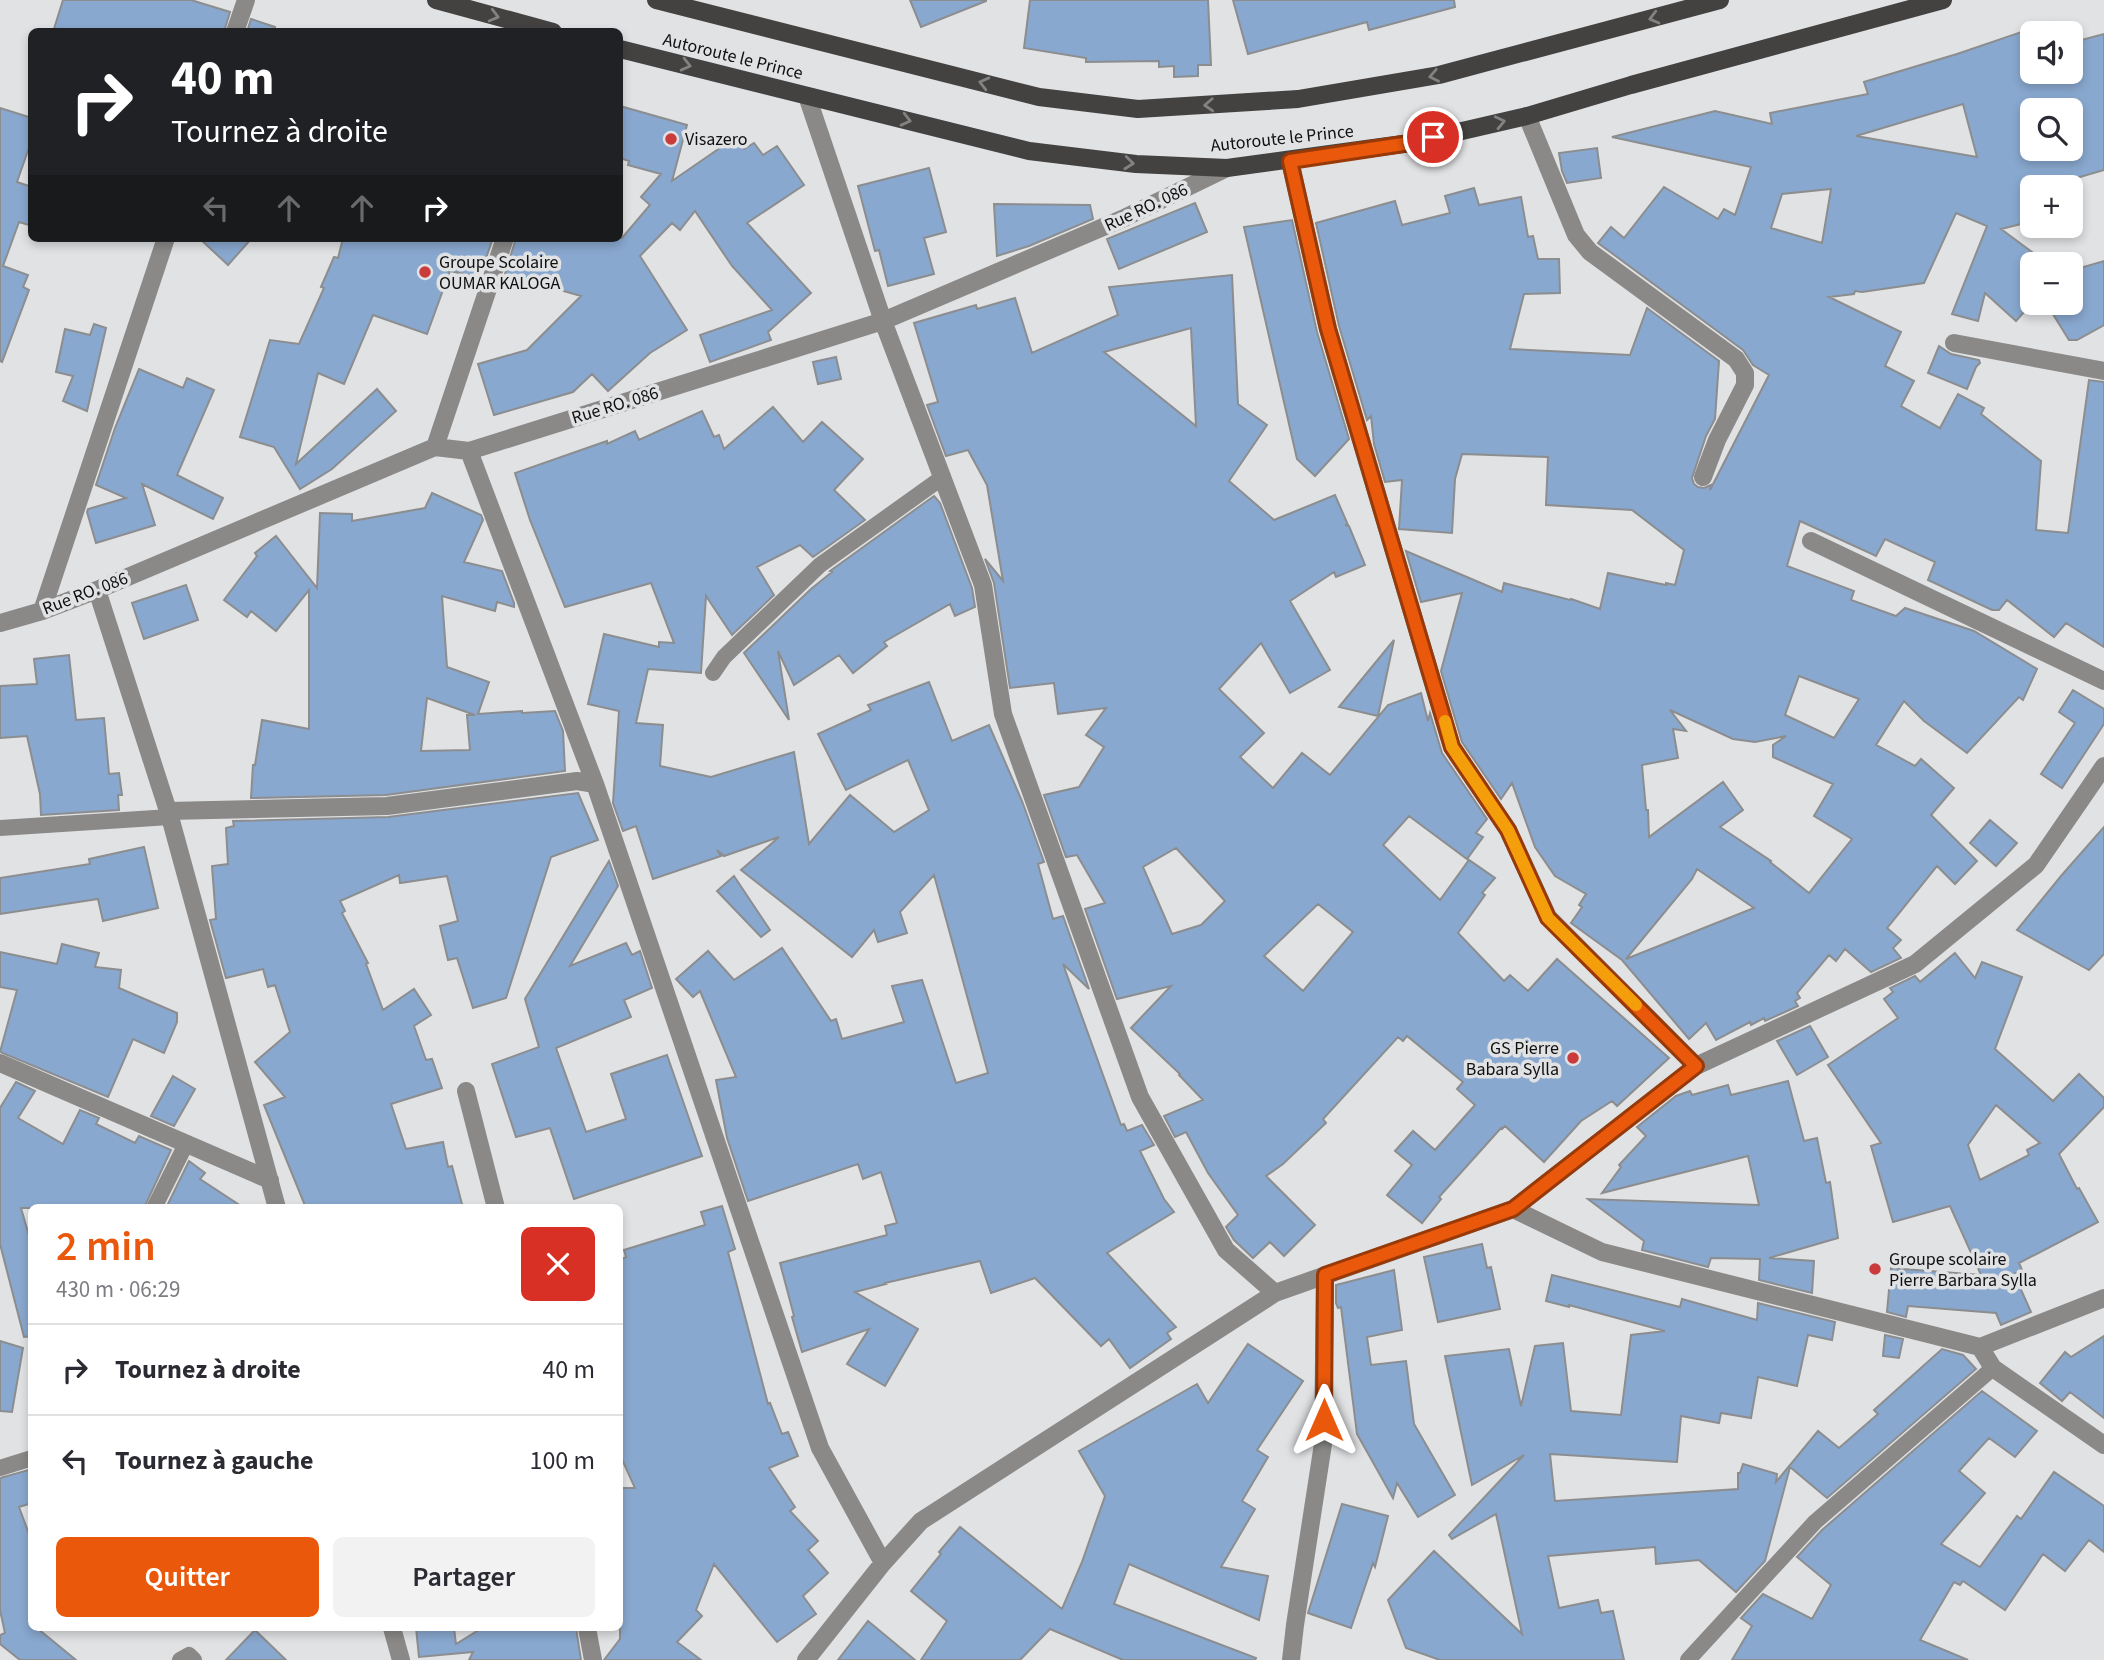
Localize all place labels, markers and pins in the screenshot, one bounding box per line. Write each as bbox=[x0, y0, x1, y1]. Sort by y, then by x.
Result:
pin bbox=[1403, 107, 1463, 167]
place label: Visazero bbox=[685, 127, 748, 152]
marker: Visazero bbox=[663, 131, 679, 147]
place label: Groupe Scolaire OUMAR KALOGA bbox=[439, 250, 561, 296]
marker: Groupe Scolaire OUMAR KALOGA bbox=[417, 264, 433, 280]
place label: GS Pierre Babara Sylla bbox=[1466, 1036, 1559, 1082]
marker: GS Pierre Babara Sylla bbox=[1565, 1050, 1581, 1066]
place label: Groupe scolaire Pierre Barbara Sylla bbox=[1889, 1247, 2037, 1293]
marker: Groupe scolaire Pierre Barbara Sylla bbox=[1867, 1261, 1883, 1277]

